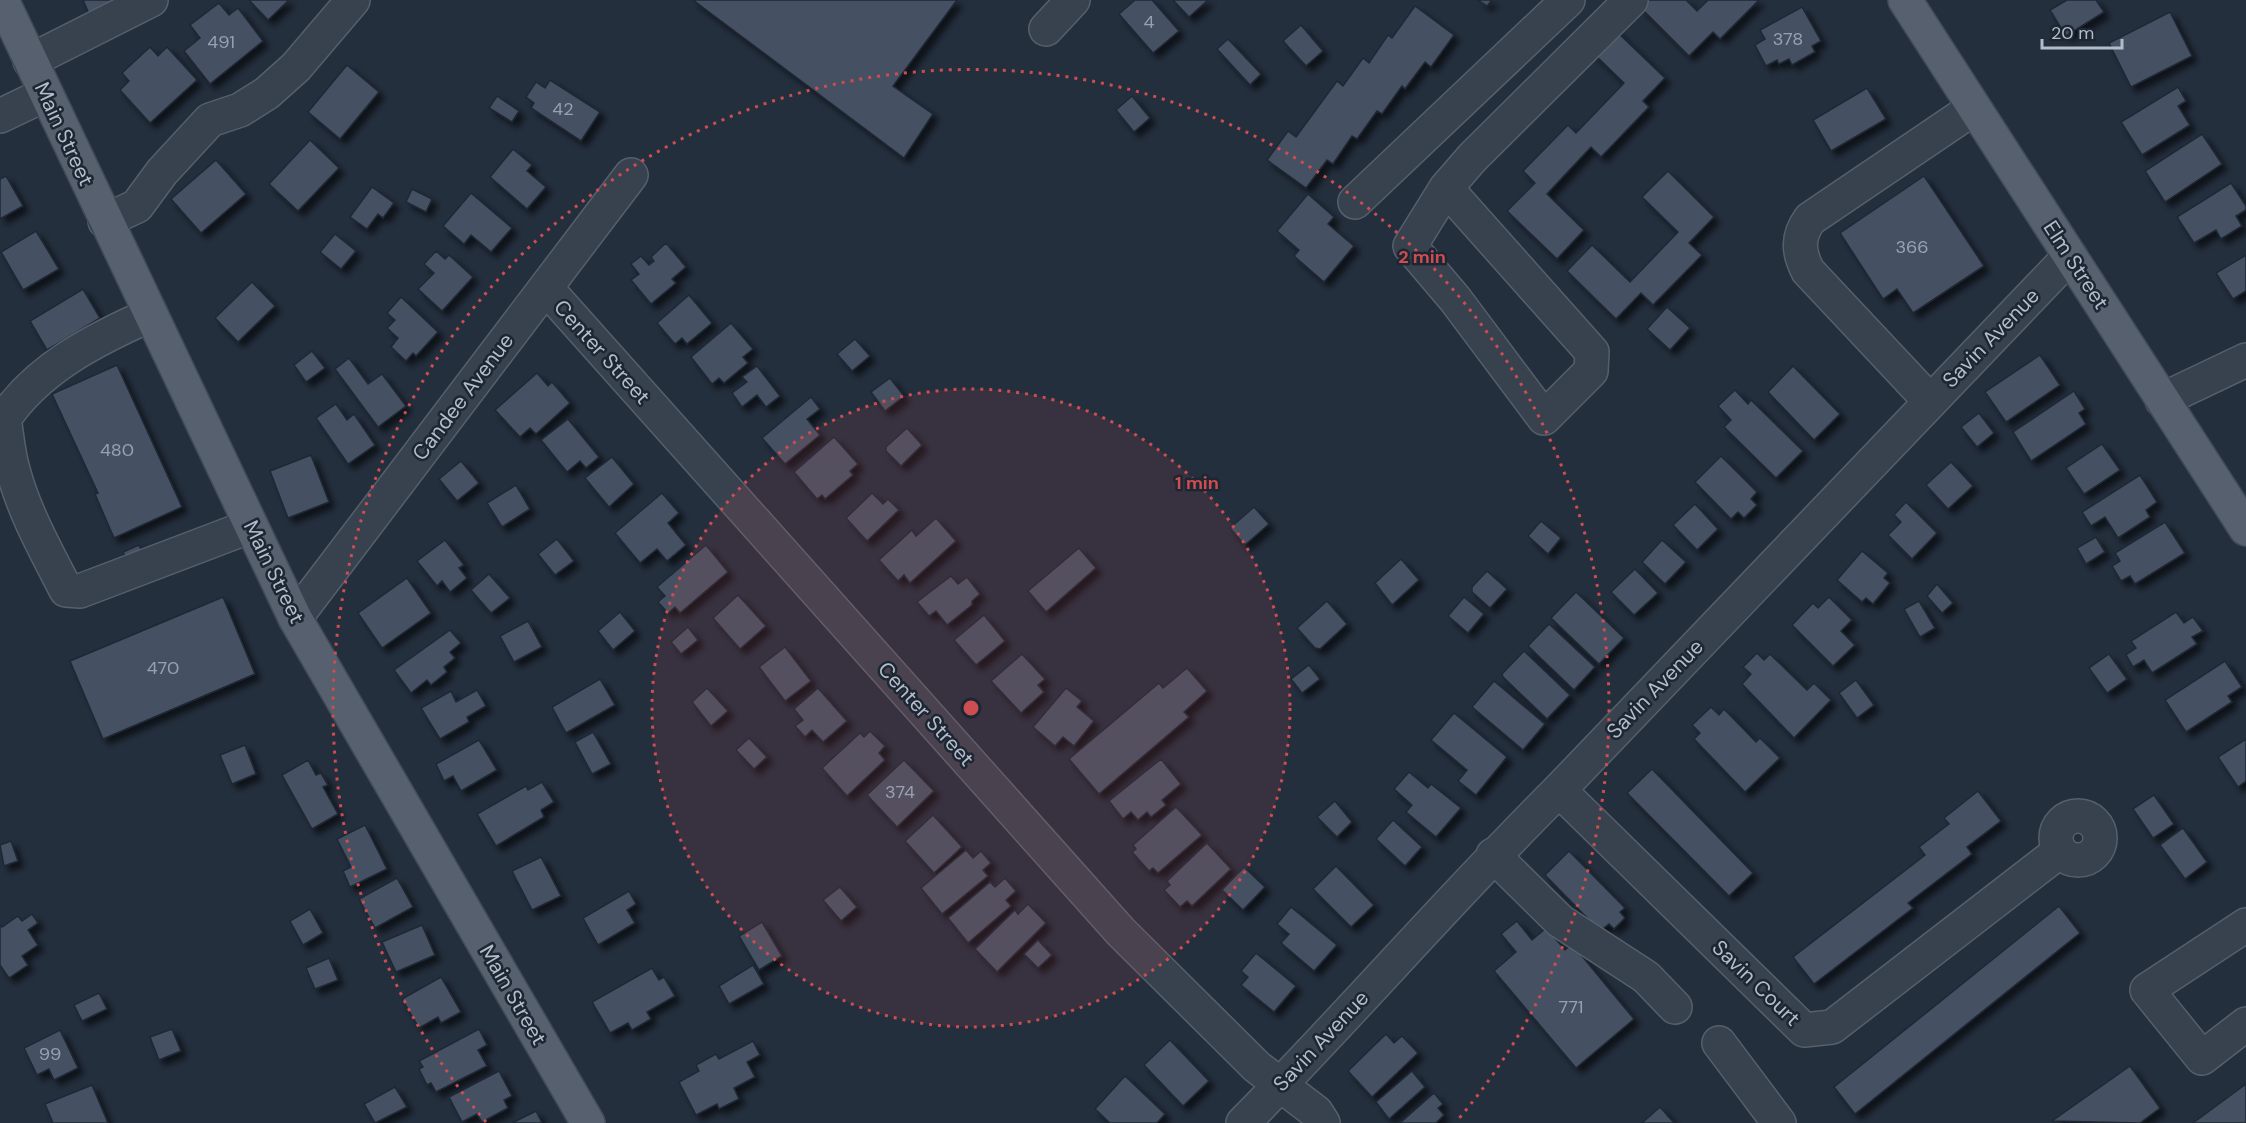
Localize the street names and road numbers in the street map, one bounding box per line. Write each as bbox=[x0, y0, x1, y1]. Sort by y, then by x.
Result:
street label: Main Street bbox=[28, 78, 100, 190]
street label: Elm Street bbox=[2037, 215, 2115, 315]
street label: Savin Avenue bbox=[1936, 282, 2046, 394]
street label: Center Street bbox=[548, 294, 656, 410]
street label: Candee Avenue bbox=[406, 328, 520, 466]
street label: Main Street bbox=[237, 516, 311, 628]
street label: Savin Avenue bbox=[1600, 633, 1710, 745]
street label: Center Street bbox=[872, 656, 980, 772]
street label: Savin Court bbox=[1706, 934, 1806, 1032]
street label: Main Street bbox=[473, 940, 553, 1050]
street label: Savin Avenue bbox=[1267, 984, 1375, 1097]

